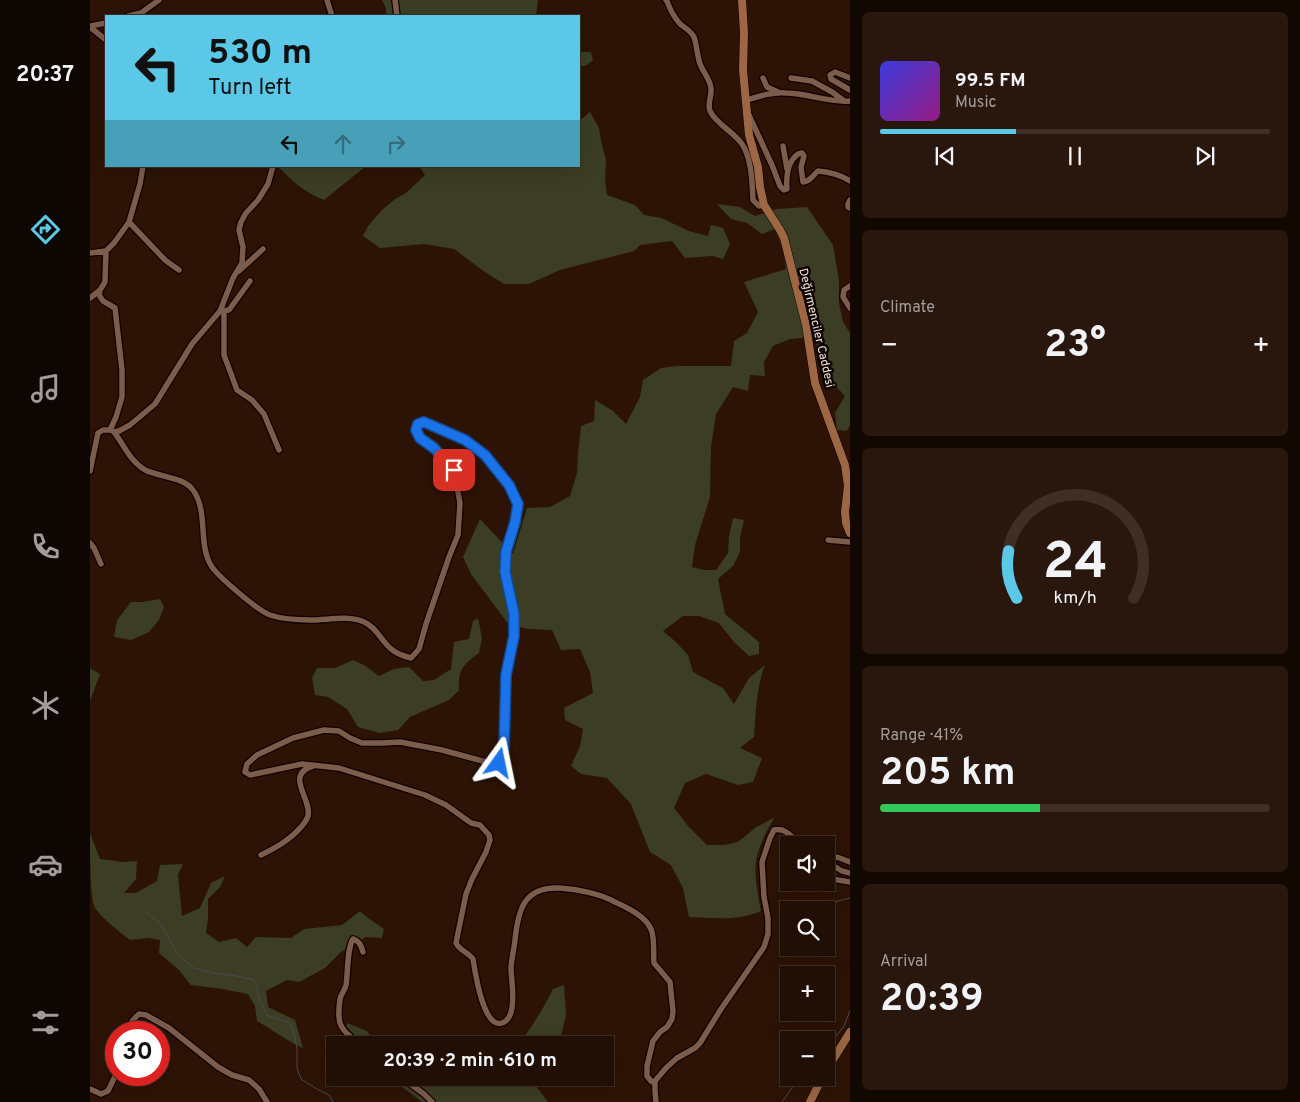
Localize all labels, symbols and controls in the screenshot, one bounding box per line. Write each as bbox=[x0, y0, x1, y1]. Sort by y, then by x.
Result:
text: 530 m bbox=[208, 32, 312, 76]
icon: left bbox=[125, 35, 190, 100]
text: 20:37 bbox=[16, 62, 74, 89]
text: 99.5 FM bbox=[955, 69, 1026, 93]
text: Turn left bbox=[208, 75, 291, 102]
text: Music bbox=[955, 93, 996, 113]
icon: left bbox=[276, 130, 304, 158]
icon: ahead bbox=[329, 130, 357, 158]
icon: right bbox=[382, 130, 410, 158]
icon: previous bbox=[931, 142, 959, 170]
icon: pause bbox=[1061, 142, 1089, 170]
icon: next bbox=[1191, 142, 1219, 170]
icon: directions bbox=[28, 212, 63, 247]
street label: Değirmenciler Caddesi bbox=[794, 267, 838, 389]
text: Climate bbox=[880, 298, 935, 318]
text: 23° bbox=[1044, 322, 1106, 371]
text: − bbox=[880, 329, 898, 365]
text: + bbox=[1252, 329, 1270, 365]
icon: music bbox=[28, 371, 63, 406]
pin bbox=[433, 449, 475, 491]
icon: arrive bbox=[440, 456, 468, 484]
icon: phone bbox=[28, 529, 63, 564]
text: 24 bbox=[1042, 531, 1108, 597]
text: km/h bbox=[1053, 587, 1097, 610]
icon: climate bbox=[28, 688, 63, 723]
text: Range · 41% bbox=[880, 726, 963, 746]
position arrow bbox=[472, 736, 524, 788]
text: 205 km bbox=[880, 750, 1016, 799]
map controls bbox=[780, 836, 835, 1086]
button: sound bbox=[780, 836, 835, 891]
icon: car bbox=[28, 847, 63, 882]
button: search bbox=[780, 901, 835, 956]
text: Arrival bbox=[880, 952, 928, 972]
button: + bbox=[780, 966, 835, 1021]
text: 20:39 bbox=[880, 976, 984, 1025]
icon: filters bbox=[28, 1005, 63, 1040]
speed limit sign: 30 bbox=[105, 1021, 170, 1086]
button: − bbox=[780, 1031, 835, 1086]
text: 20:39 · 2 min · 610 m bbox=[383, 1049, 557, 1073]

